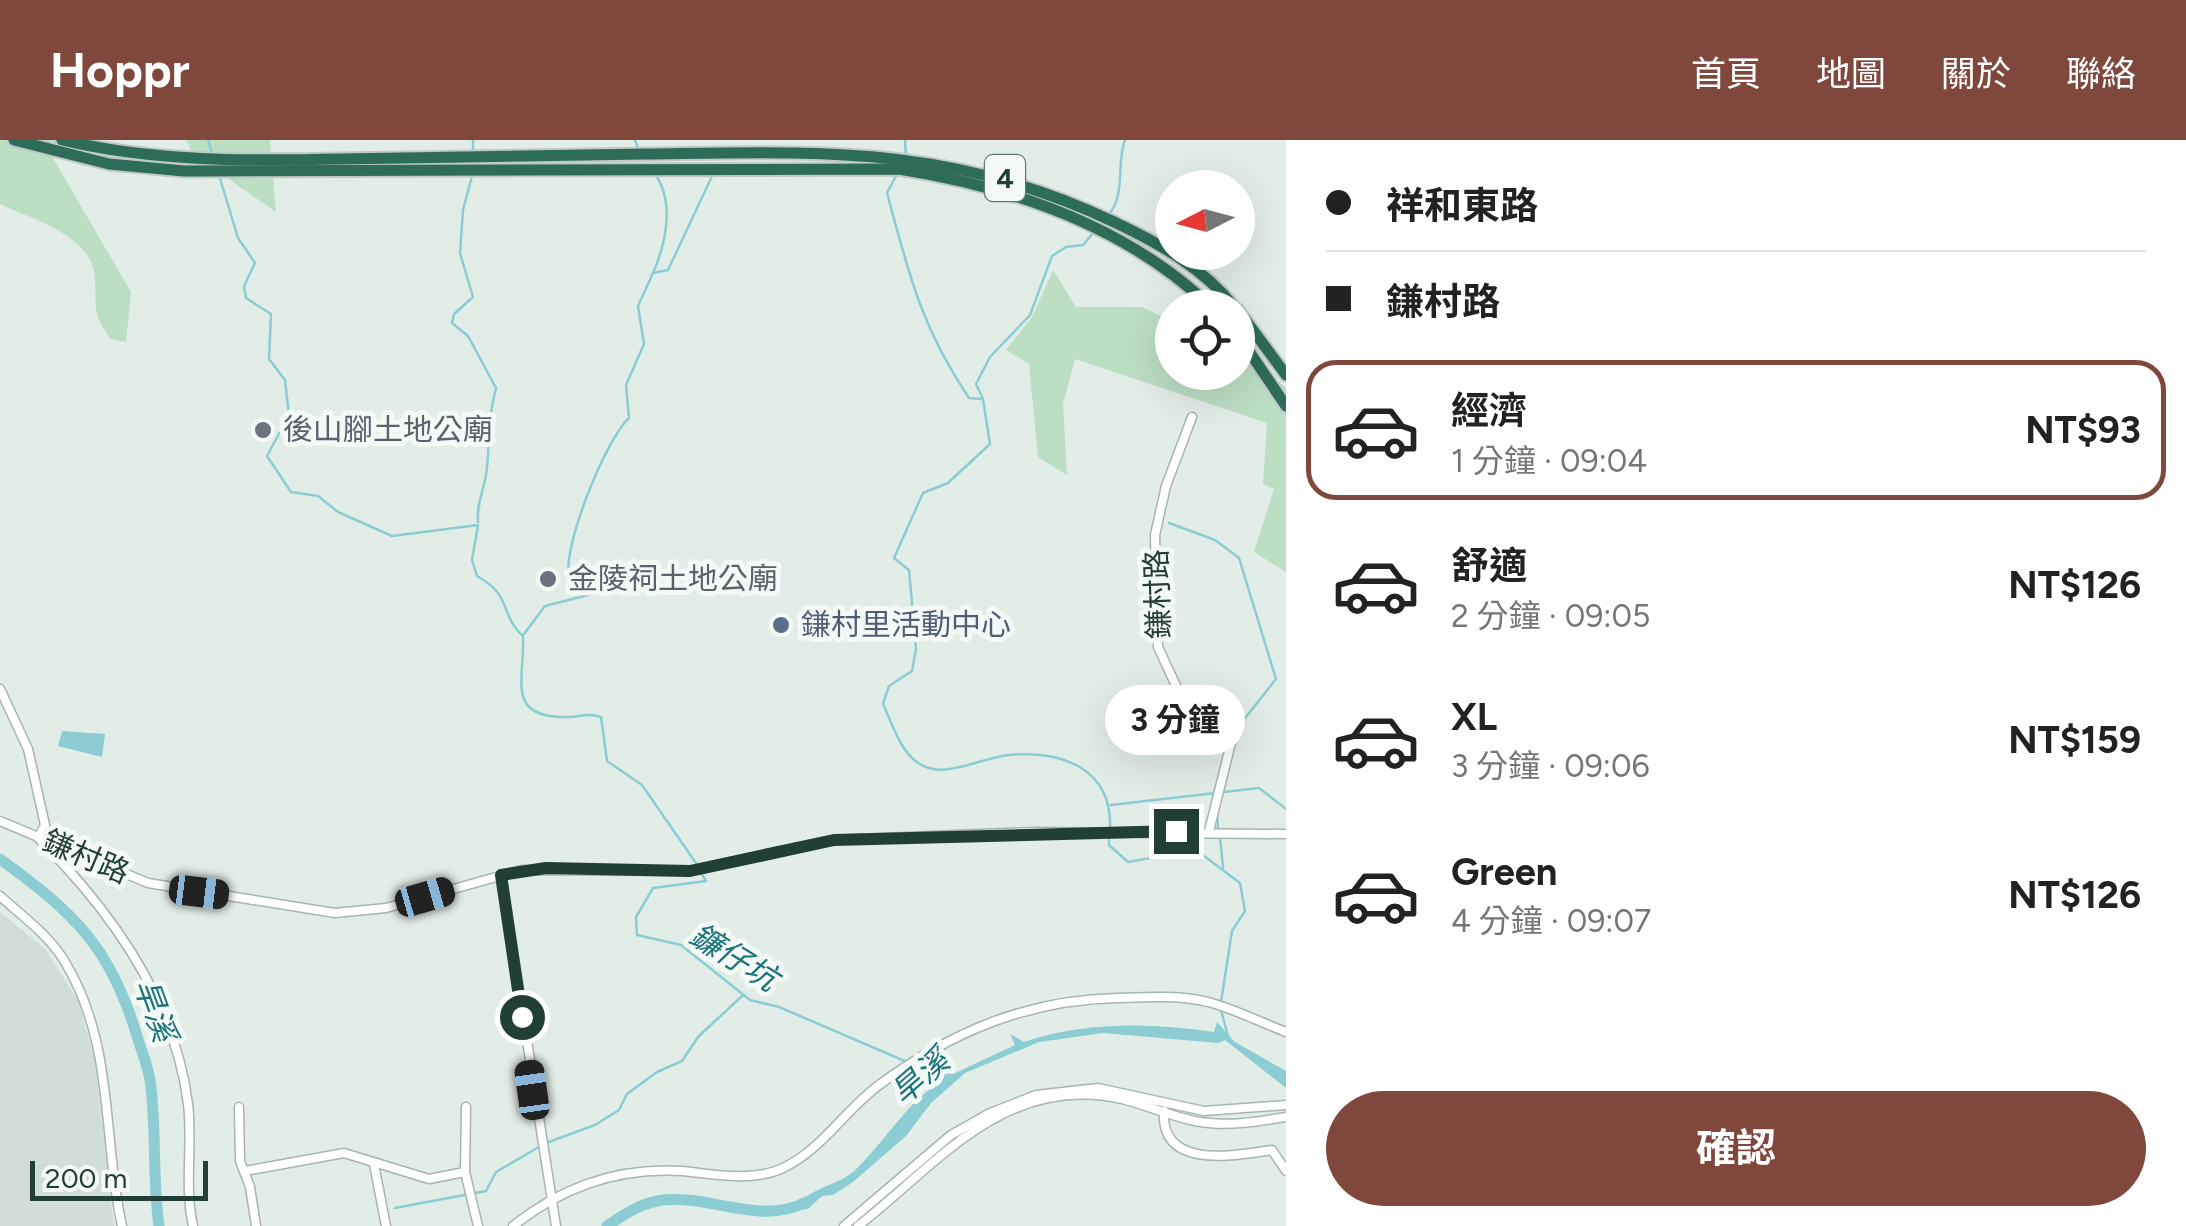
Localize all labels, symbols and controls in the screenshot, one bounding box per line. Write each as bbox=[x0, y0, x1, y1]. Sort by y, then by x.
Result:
text: Hoppr bbox=[50, 41, 190, 99]
text: 首頁 bbox=[1691, 53, 1761, 95]
text: 地圖 bbox=[1816, 53, 1886, 95]
text: 關於 bbox=[1941, 53, 2011, 95]
text: 聯絡 bbox=[2066, 53, 2136, 95]
road number: 4 bbox=[985, 155, 1025, 201]
north arrow bbox=[1155, 170, 1255, 270]
map controls bbox=[1155, 170, 1255, 390]
text: 祥和東路 bbox=[1386, 183, 1538, 229]
text: 鎌村路 bbox=[1386, 279, 1500, 325]
button: locate bbox=[1155, 290, 1255, 390]
icon: car bbox=[1331, 385, 1421, 475]
text: 經濟 bbox=[1451, 388, 1527, 434]
text: NT$93 bbox=[2025, 407, 2141, 453]
place label: 後山腳土地公廟 bbox=[283, 411, 493, 448]
marker: 後山腳土地公廟 bbox=[252, 419, 274, 441]
text: 1 分鐘 · 09:04 bbox=[1451, 442, 1647, 480]
icon: car bbox=[1331, 540, 1421, 630]
text: 舒適 bbox=[1451, 543, 1527, 589]
street label: 鎌村路 bbox=[1137, 548, 1178, 640]
place label: 金陵祠土地公廟 bbox=[568, 560, 778, 597]
text: NT$126 bbox=[2008, 562, 2141, 608]
marker: 金陵祠土地公廟 bbox=[537, 568, 559, 590]
text: 2 分鐘 · 09:05 bbox=[1451, 597, 1650, 635]
place label: 鎌村里活動中心 bbox=[801, 606, 1011, 643]
marker: 鎌村里活動中心 bbox=[770, 614, 792, 636]
callout: 3 分鐘 bbox=[1106, 686, 1246, 756]
text: XL bbox=[1451, 694, 1497, 740]
icon: car bbox=[1331, 695, 1421, 785]
text: 3 分鐘 bbox=[1130, 701, 1220, 739]
text: NT$159 bbox=[2008, 717, 2141, 763]
text: 3 分鐘 · 09:06 bbox=[1451, 747, 1650, 785]
route end bbox=[1154, 809, 1199, 854]
street label: 鎌村路 bbox=[38, 822, 135, 891]
text: Green bbox=[1451, 849, 1557, 895]
icon: car bbox=[1331, 850, 1421, 940]
text: NT$126 bbox=[2008, 872, 2141, 918]
car bbox=[167, 873, 231, 911]
car bbox=[392, 874, 458, 920]
text: 4 分鐘 · 09:07 bbox=[1451, 902, 1651, 940]
water label: 鐮仔坑 bbox=[683, 915, 788, 1001]
water label: 旱溪 bbox=[126, 973, 185, 1050]
route start bbox=[500, 995, 545, 1040]
water label: 旱溪 bbox=[883, 1039, 960, 1112]
car bbox=[513, 1058, 551, 1122]
button: 確認 bbox=[1326, 1091, 2146, 1206]
scale bar bbox=[30, 1156, 208, 1200]
text: 200 m bbox=[45, 1161, 127, 1195]

